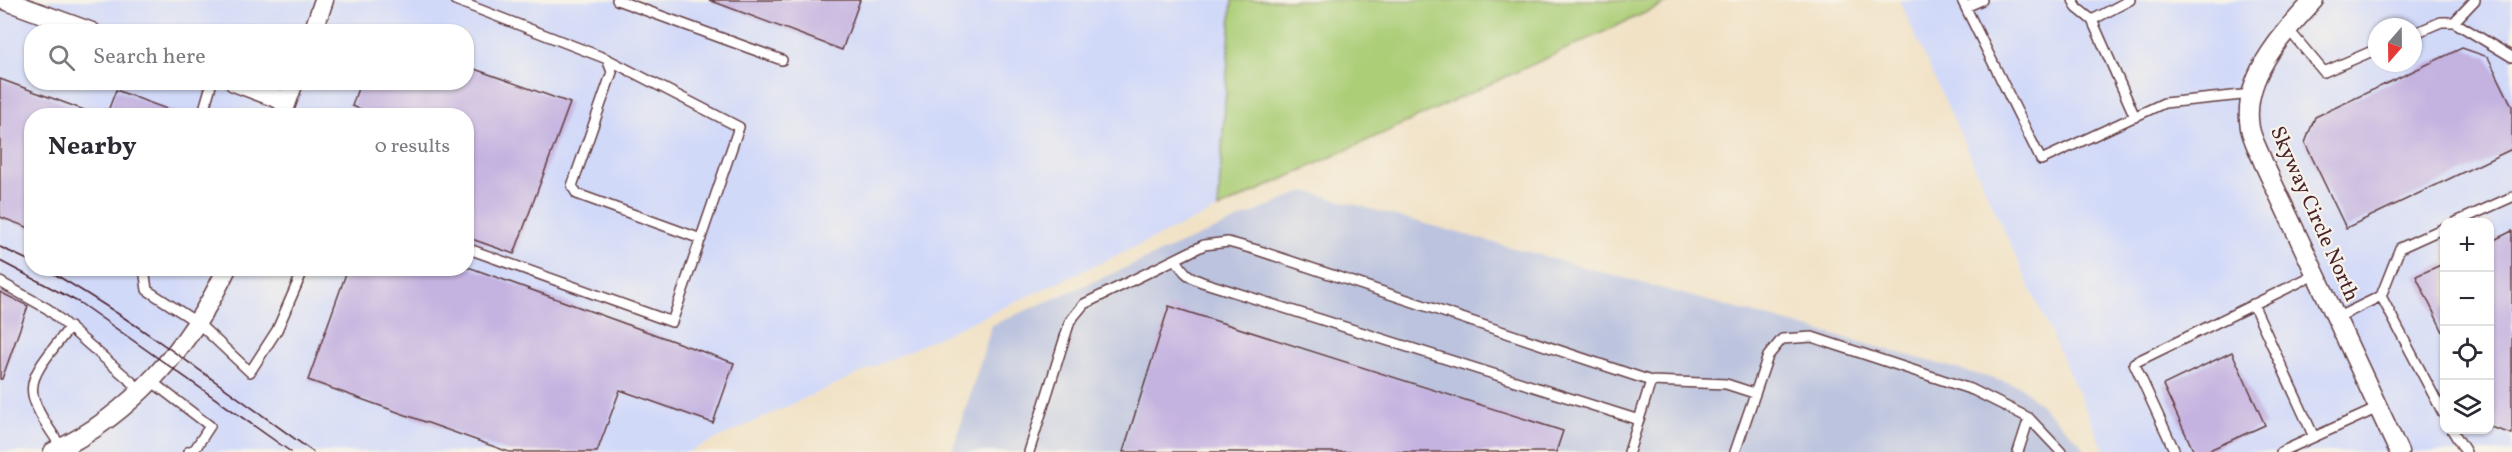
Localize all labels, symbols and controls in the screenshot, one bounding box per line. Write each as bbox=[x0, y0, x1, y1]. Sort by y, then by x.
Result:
north arrow bbox=[2368, 18, 2422, 72]
search box bbox=[24, 24, 474, 90]
icon: search bbox=[45, 41, 78, 74]
text: Search here bbox=[93, 42, 206, 73]
street label: Skyway Circle North bbox=[2262, 122, 2366, 306]
text: Nearby bbox=[48, 129, 137, 165]
text: 0 results bbox=[375, 133, 450, 161]
map controls bbox=[2440, 218, 2494, 434]
button: + bbox=[2440, 218, 2494, 272]
button: − bbox=[2440, 272, 2494, 326]
button: locate bbox=[2440, 326, 2494, 380]
button: layers bbox=[2440, 380, 2494, 434]

